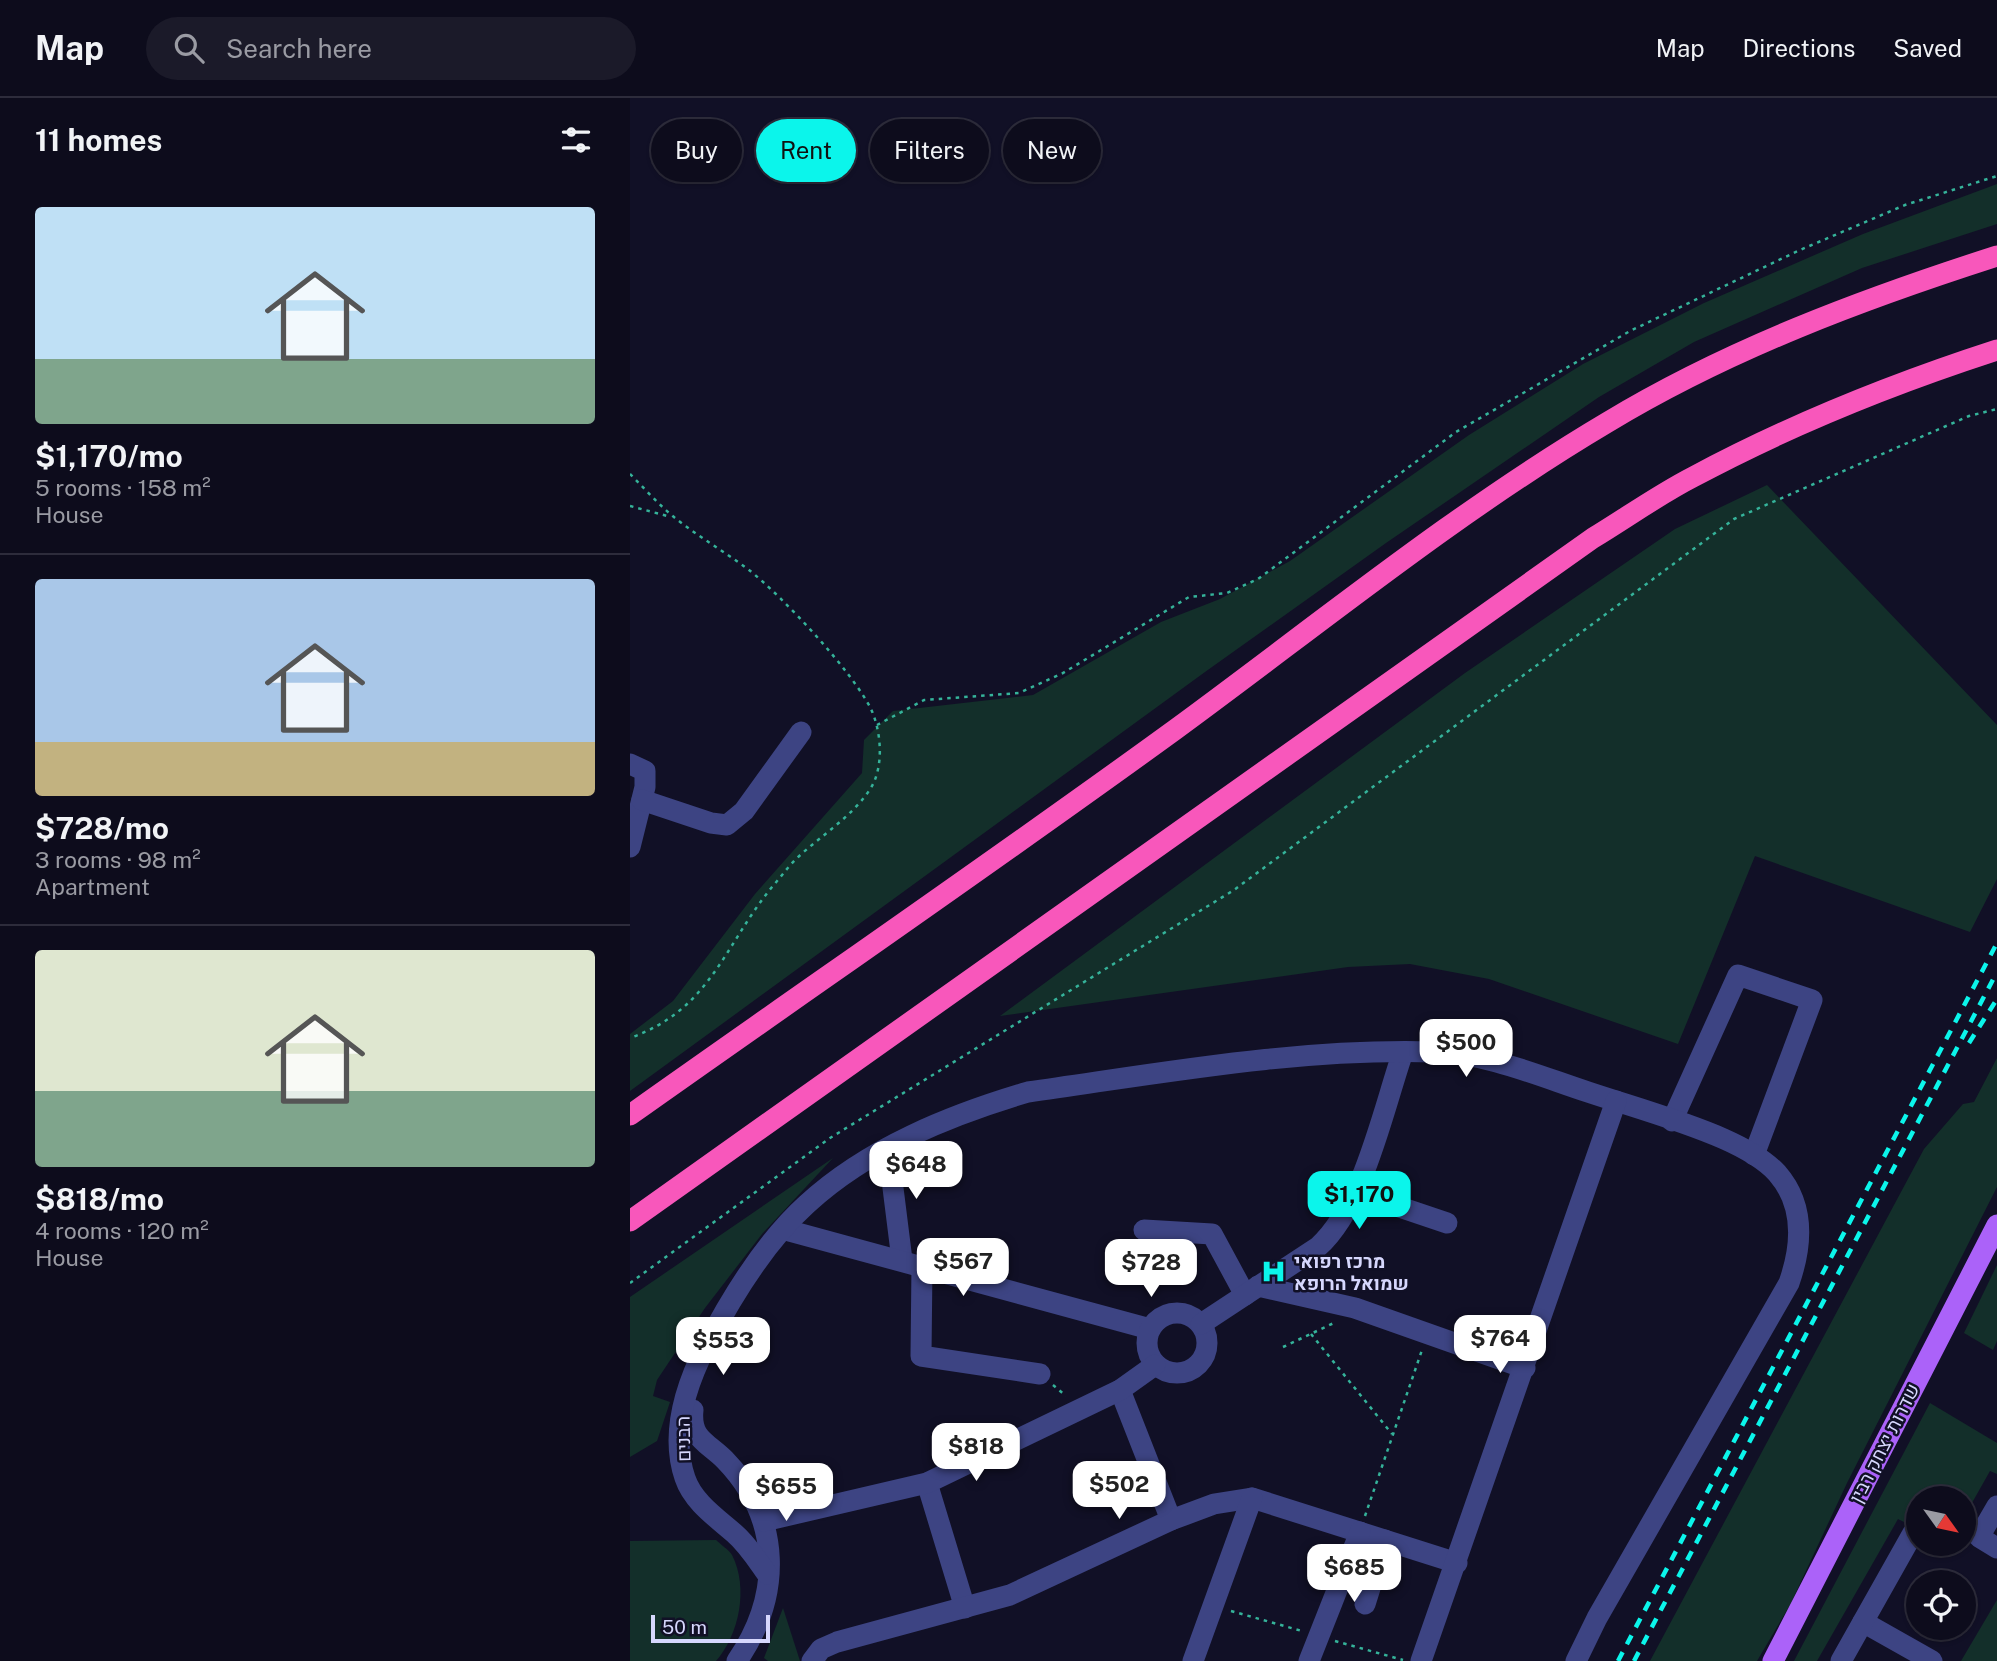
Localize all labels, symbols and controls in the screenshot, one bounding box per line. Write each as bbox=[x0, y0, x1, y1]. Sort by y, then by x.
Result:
search box bbox=[146, 17, 636, 80]
text: Map bbox=[35, 29, 104, 67]
icon: search bbox=[170, 29, 208, 67]
text: Search here bbox=[226, 33, 372, 64]
text: Map bbox=[1656, 34, 1705, 62]
text: Directions bbox=[1743, 34, 1855, 62]
text: Saved bbox=[1893, 34, 1962, 62]
chip: Buy bbox=[651, 119, 742, 182]
chip: Rent bbox=[756, 119, 856, 182]
chip: Filters bbox=[870, 119, 989, 182]
chip: New bbox=[1003, 119, 1101, 182]
icon: filters bbox=[557, 121, 595, 159]
text: 11 homes bbox=[35, 122, 162, 158]
icon: home bbox=[252, 253, 378, 379]
text: $1,170/mo bbox=[35, 438, 183, 474]
text: 5 rooms · 158 m² bbox=[35, 474, 211, 501]
text: House bbox=[35, 501, 103, 528]
icon: home bbox=[252, 625, 378, 751]
text: $728/mo bbox=[35, 810, 169, 846]
text: 3 rooms · 98 m² bbox=[35, 846, 201, 873]
text: Apartment bbox=[35, 873, 150, 900]
icon: home bbox=[252, 996, 378, 1122]
pin: $500 bbox=[1425, 1020, 1507, 1079]
text: $500 bbox=[1436, 1028, 1496, 1055]
pin: $648 bbox=[875, 1142, 957, 1201]
text: $648 bbox=[885, 1150, 947, 1177]
pin: $1,170 bbox=[1302, 1172, 1416, 1231]
text: $1,170 bbox=[1324, 1180, 1394, 1207]
text: $818/mo bbox=[35, 1181, 164, 1217]
text: 4 rooms · 120 m² bbox=[35, 1217, 209, 1244]
pin: $567 bbox=[922, 1238, 1004, 1298]
pin: $728 bbox=[1110, 1240, 1192, 1299]
text: House bbox=[35, 1244, 103, 1271]
text: $567 bbox=[933, 1247, 993, 1274]
text: $728 bbox=[1121, 1248, 1181, 1275]
place label: מרכז רפואי שמואל הרופא bbox=[1294, 1250, 1409, 1294]
hospital icon: מרכז רפואי שמואל הרופא bbox=[1260, 1258, 1288, 1286]
pin: $764 bbox=[1459, 1316, 1541, 1375]
pin: $553 bbox=[682, 1318, 764, 1377]
text: $764 bbox=[1470, 1324, 1530, 1351]
text: $553 bbox=[692, 1326, 754, 1353]
street label: שדרות יצחק רבין bbox=[1844, 1380, 1924, 1506]
street label: הבנים bbox=[672, 1416, 694, 1462]
pin: $818 bbox=[935, 1424, 1017, 1483]
text: $818 bbox=[948, 1432, 1004, 1459]
pin: $502 bbox=[1078, 1462, 1160, 1521]
pin: $655 bbox=[745, 1464, 827, 1523]
text: $502 bbox=[1089, 1470, 1149, 1497]
text: $655 bbox=[755, 1472, 817, 1499]
north arrow bbox=[1906, 1486, 1976, 1556]
map controls bbox=[1906, 1486, 1976, 1640]
pin: $685 bbox=[1313, 1544, 1395, 1604]
text: $685 bbox=[1323, 1553, 1385, 1580]
button: locate bbox=[1906, 1570, 1976, 1640]
scale bar bbox=[651, 1612, 770, 1644]
text: 50 m bbox=[662, 1616, 707, 1638]

